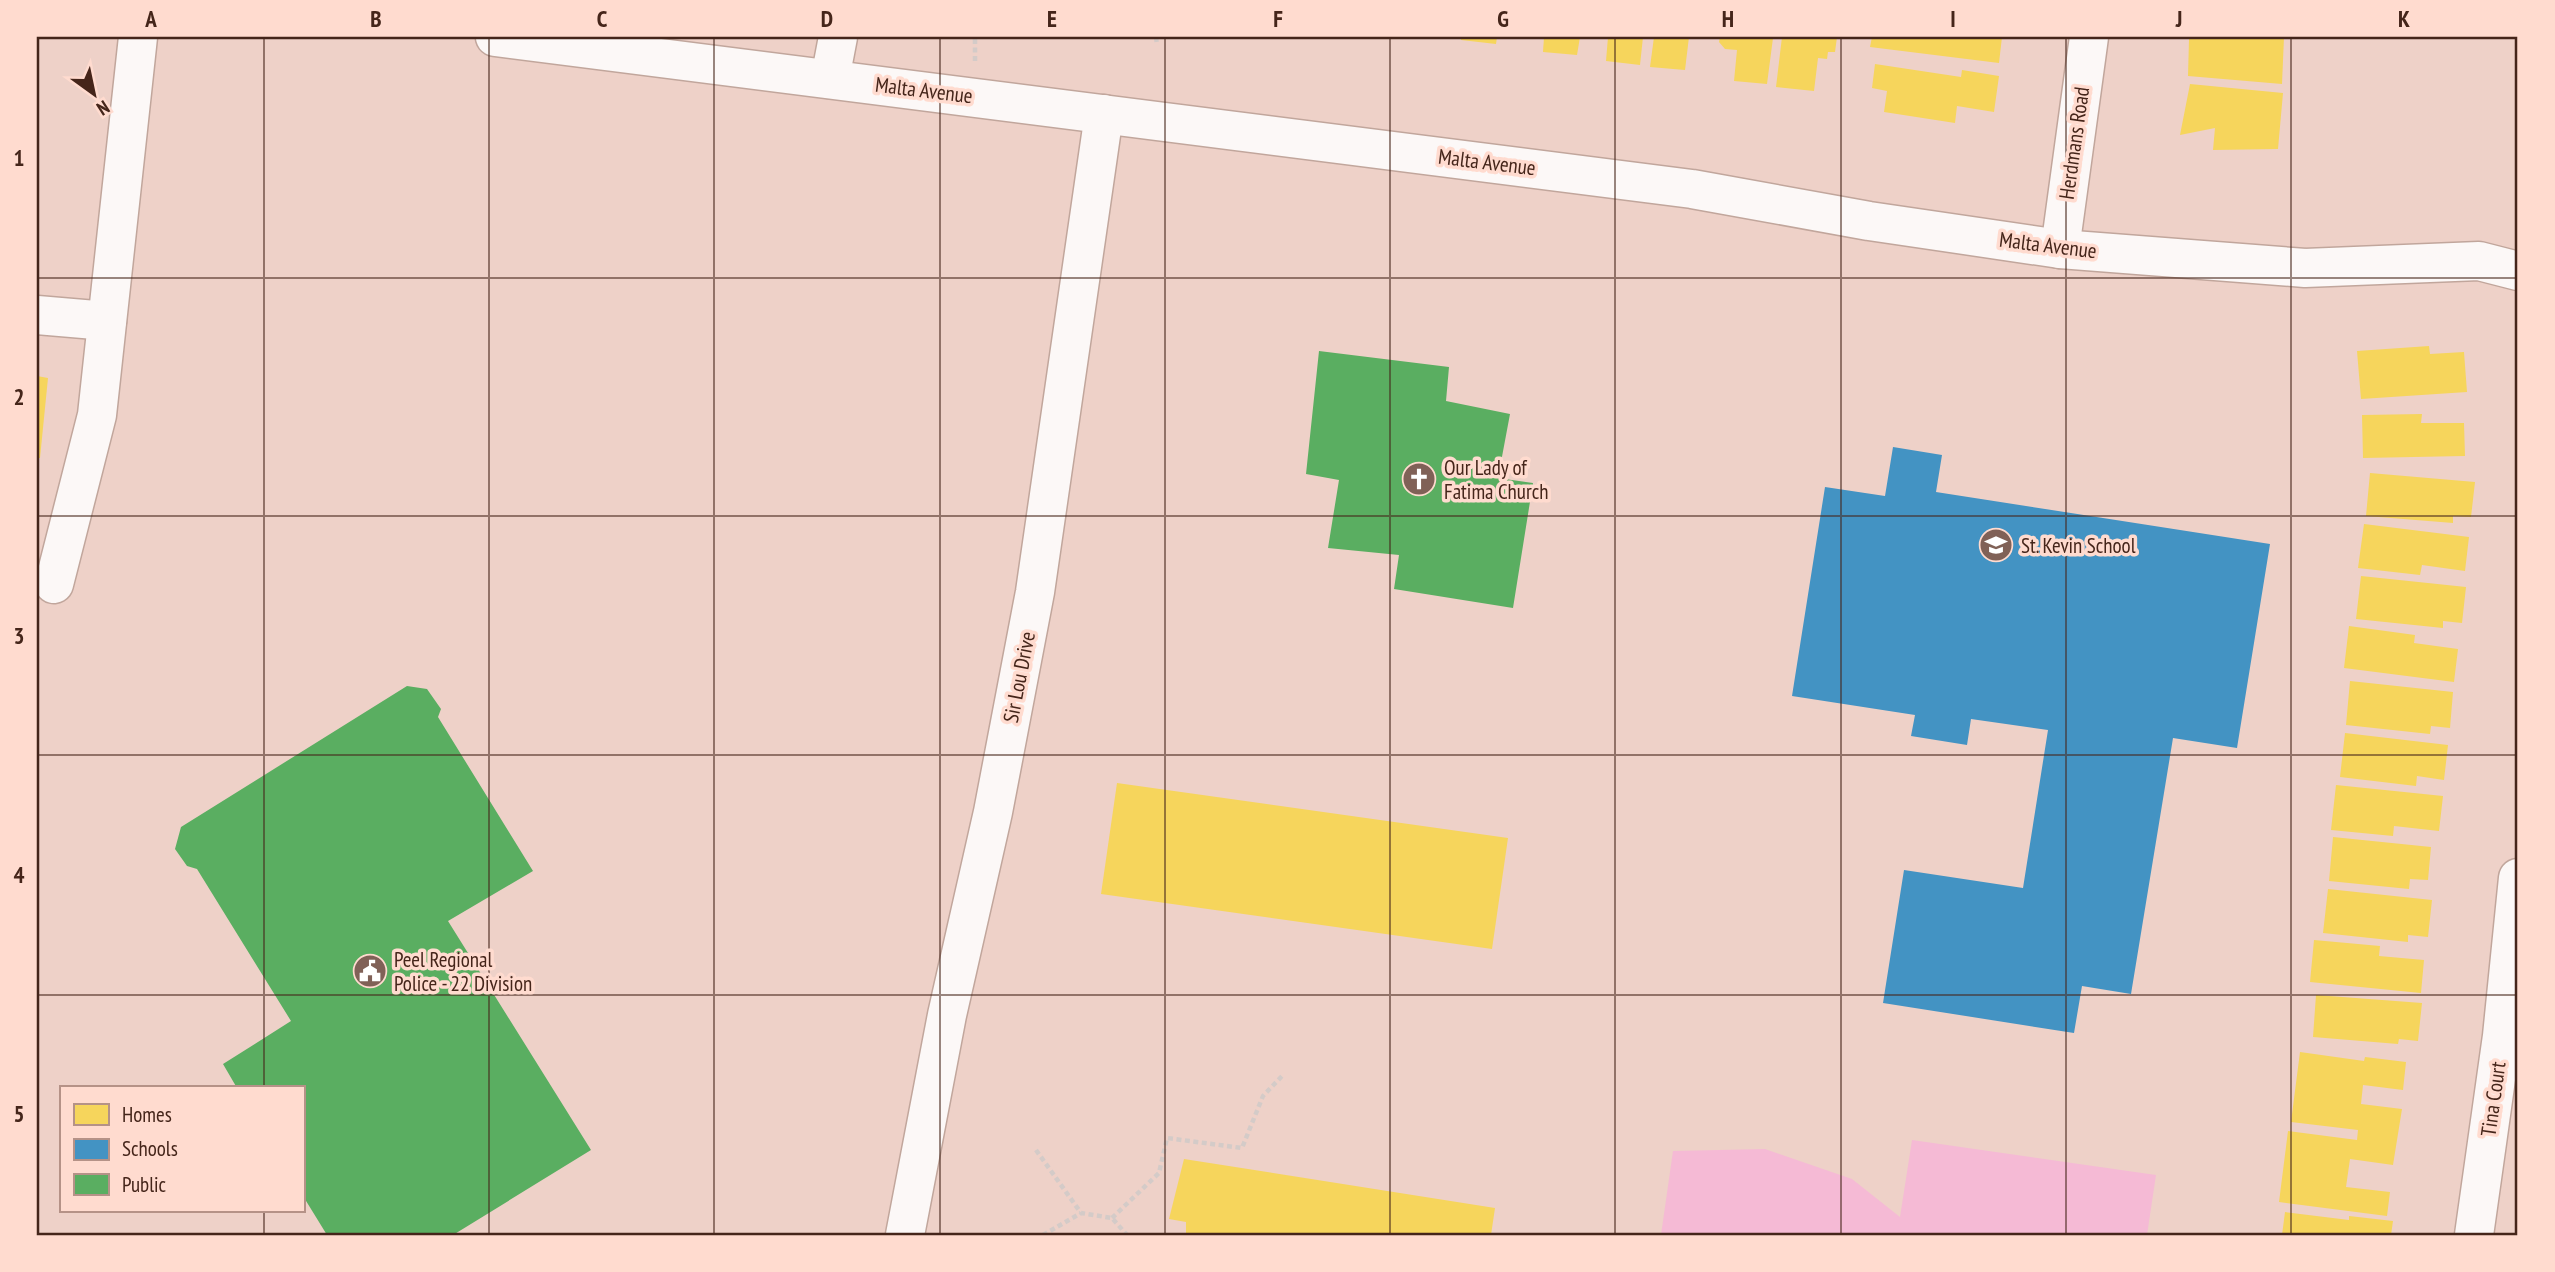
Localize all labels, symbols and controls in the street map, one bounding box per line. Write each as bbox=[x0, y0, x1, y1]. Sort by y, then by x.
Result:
text: A bbox=[144, 4, 157, 33]
text: B bbox=[370, 4, 382, 33]
text: C bbox=[597, 4, 608, 33]
text: D bbox=[821, 4, 833, 33]
text: E bbox=[1047, 4, 1057, 33]
text: F bbox=[1273, 4, 1283, 33]
text: G bbox=[1497, 4, 1509, 33]
text: H bbox=[1722, 4, 1734, 33]
text: I bbox=[1950, 4, 1956, 33]
text: J bbox=[2175, 4, 2182, 33]
text: K bbox=[2398, 4, 2410, 33]
north arrow bbox=[60, 60, 130, 130]
street label: Malta Avenue bbox=[874, 71, 974, 109]
street label: Herdmans Road bbox=[2053, 85, 2095, 201]
text: N bbox=[92, 95, 114, 121]
text: 1 bbox=[14, 143, 25, 172]
street label: Malta Avenue bbox=[1437, 143, 1537, 181]
street label: Malta Avenue bbox=[1998, 226, 2098, 264]
text: 2 bbox=[14, 382, 25, 411]
place label: Our Lady of Fatima Church bbox=[1444, 454, 1548, 505]
church icon: Our Lady of Fatima Church bbox=[1400, 460, 1438, 498]
school or university icon: St. Kevin School bbox=[1977, 526, 2015, 564]
place label: St. Kevin School bbox=[2021, 532, 2136, 559]
text: 3 bbox=[14, 621, 25, 650]
street label: Sir Lou Drive bbox=[997, 629, 1041, 725]
text: 4 bbox=[14, 860, 25, 889]
place label: Peel Regional Police - 22 Division bbox=[394, 946, 532, 997]
public building icon: Peel Regional Police - 22 Division bbox=[351, 952, 389, 990]
street label: Tina Court bbox=[2474, 1060, 2512, 1138]
legend bbox=[60, 1086, 304, 1212]
text: 5 bbox=[14, 1099, 25, 1128]
text: Homes bbox=[122, 1101, 172, 1128]
text: Schools bbox=[122, 1135, 178, 1162]
text: Public bbox=[122, 1171, 167, 1198]

